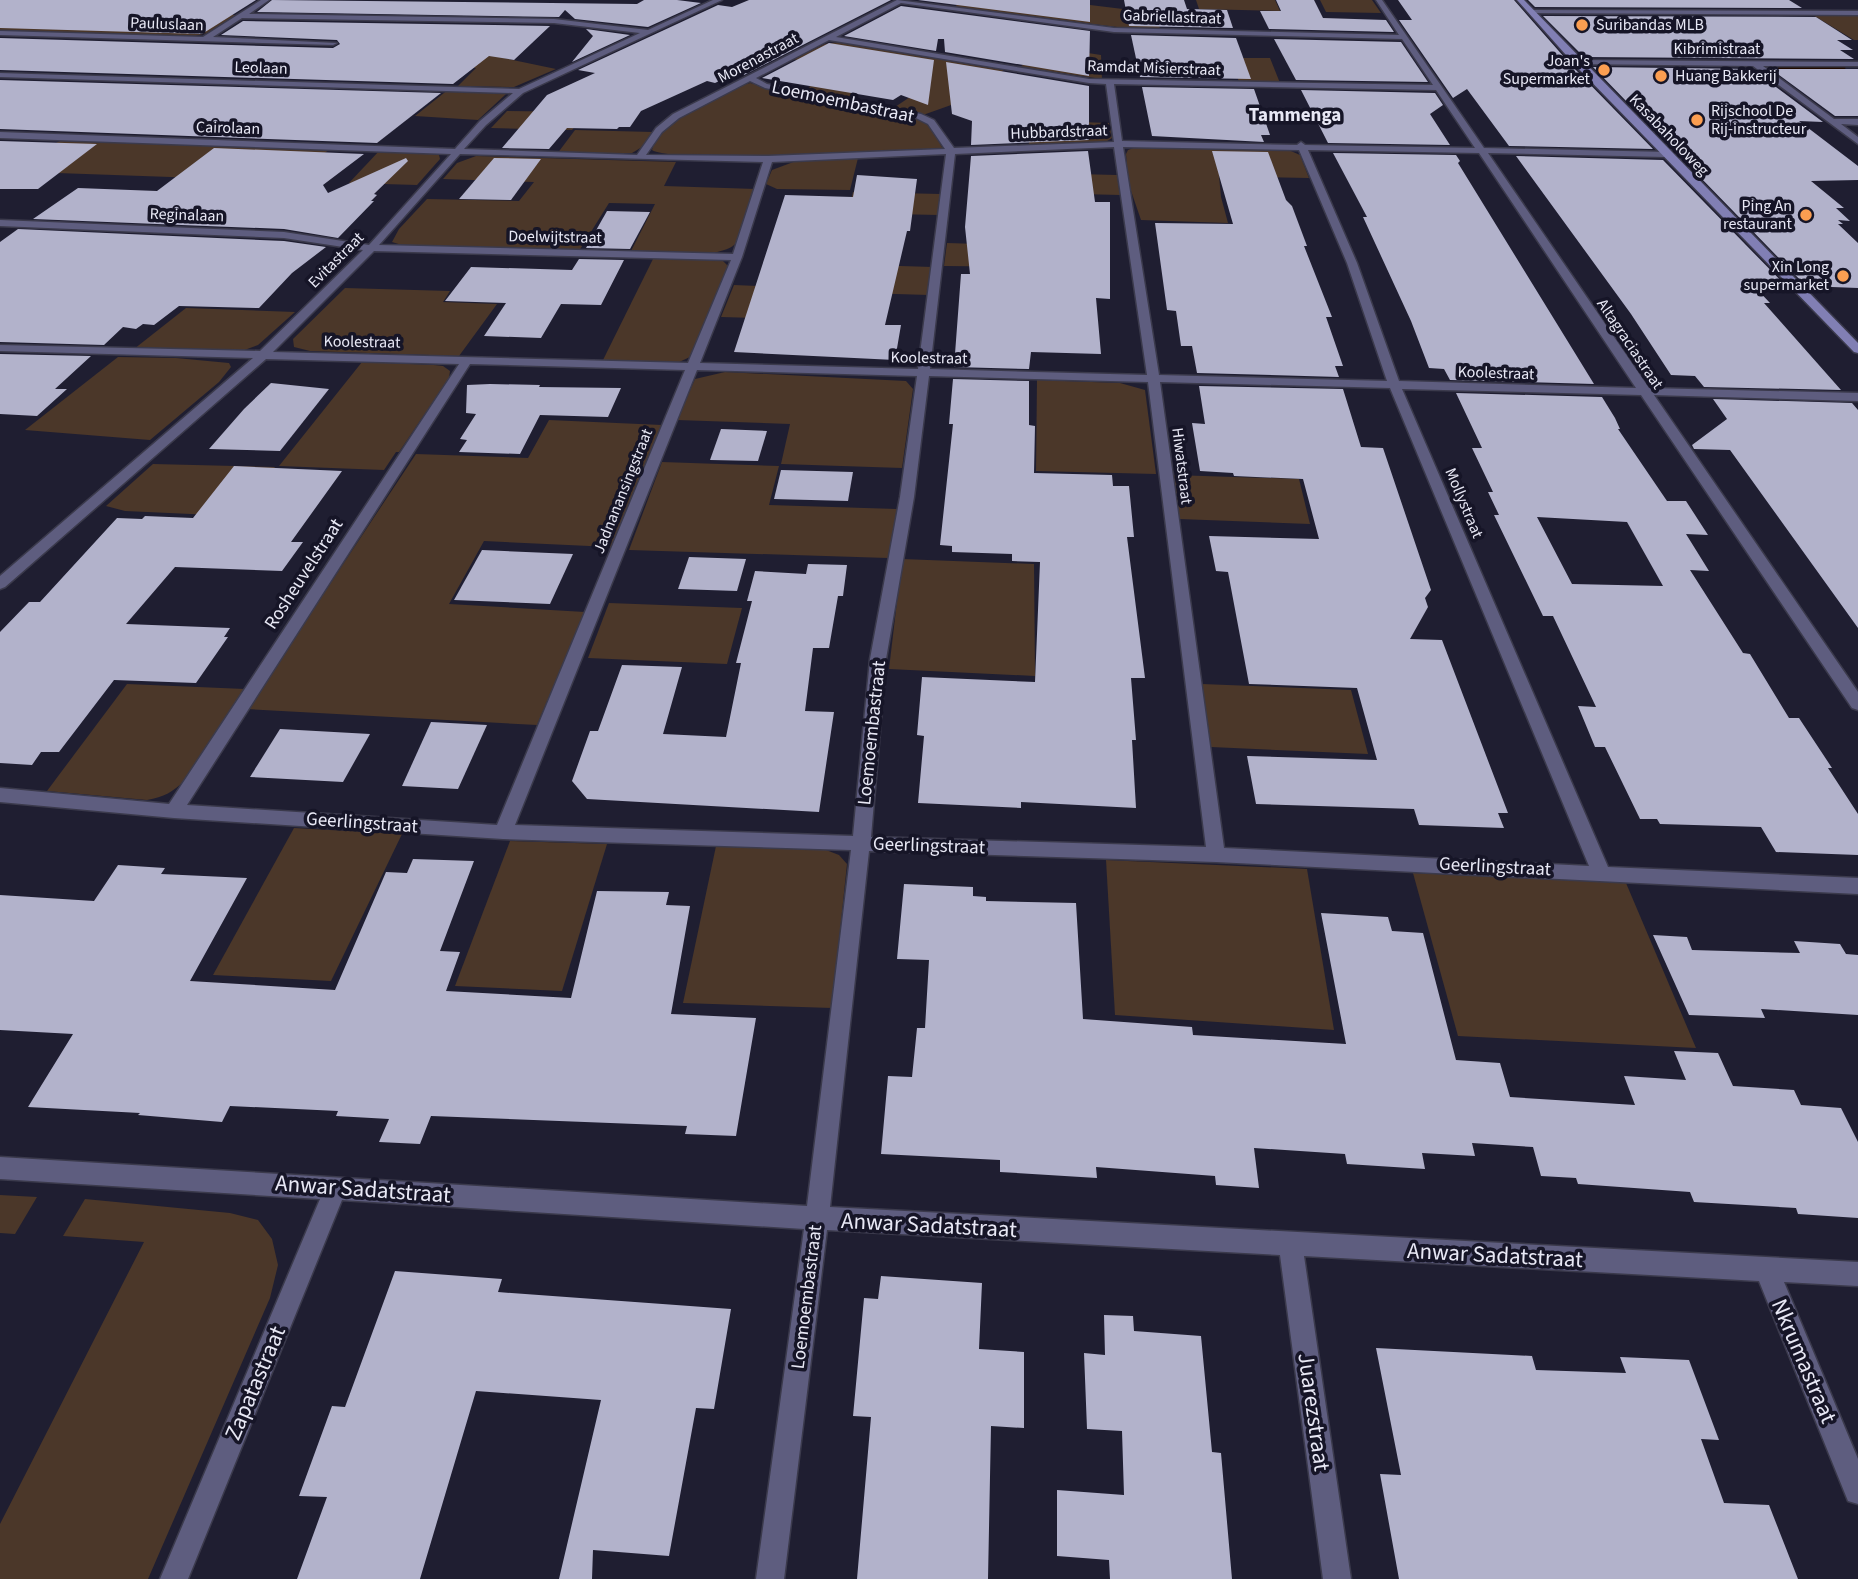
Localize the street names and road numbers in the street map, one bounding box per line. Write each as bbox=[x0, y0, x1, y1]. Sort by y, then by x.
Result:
street label: Gabriellastraat bbox=[1122, 4, 1222, 30]
street label: Pauluslaan bbox=[130, 12, 204, 36]
street label: Morenastraat bbox=[714, 27, 803, 89]
street label: Kibrimistraat bbox=[1673, 38, 1761, 60]
street label: Ramdat Misierstraat bbox=[1087, 55, 1222, 81]
street label: Leolaan bbox=[234, 56, 288, 80]
street label: Loemoembastraat bbox=[769, 74, 917, 130]
street label: Kasabaholoweg bbox=[1624, 89, 1714, 181]
street label: Cairolaan bbox=[196, 116, 260, 140]
street label: Hubbardstraat bbox=[1010, 119, 1109, 145]
street label: Reginalaan bbox=[149, 203, 225, 227]
street label: Doelwijtstraat bbox=[508, 225, 603, 249]
street label: Evitastraat bbox=[303, 227, 369, 293]
street label: Altagraciastraat bbox=[1592, 294, 1669, 394]
street label: Koolestraat bbox=[323, 330, 401, 354]
street label: Koolestraat bbox=[890, 346, 968, 370]
street label: Koolestraat bbox=[1457, 361, 1535, 385]
street label: Jadnanansingstraat bbox=[588, 425, 658, 557]
street label: Hiwatstraat bbox=[1166, 426, 1198, 506]
street label: Mollystraat bbox=[1439, 465, 1489, 542]
street label: Rosheuvelstraat bbox=[258, 513, 350, 635]
street label: Loemoembastraat bbox=[851, 659, 893, 807]
street label: Geerlingstraat bbox=[305, 806, 419, 840]
street label: Geerlingstraat bbox=[873, 831, 986, 861]
street label: Geerlingstraat bbox=[1438, 851, 1552, 883]
street label: Anwar Sadatstraat bbox=[274, 1166, 452, 1212]
street label: Anwar Sadatstraat bbox=[840, 1204, 1018, 1246]
street label: Loemoembastraat bbox=[785, 1223, 829, 1371]
street label: Anwar Sadatstraat bbox=[1406, 1234, 1584, 1276]
street label: Nkrumastraat bbox=[1763, 1294, 1845, 1429]
street label: Zapatastraat bbox=[216, 1321, 294, 1445]
street label: Juarezstraat bbox=[1289, 1351, 1339, 1473]

